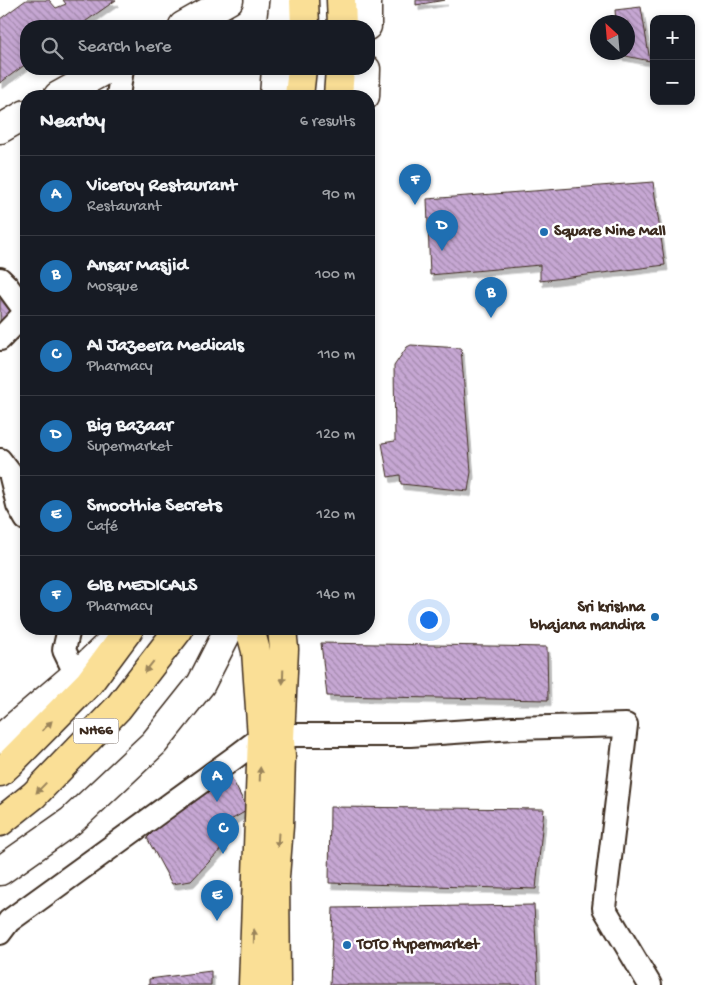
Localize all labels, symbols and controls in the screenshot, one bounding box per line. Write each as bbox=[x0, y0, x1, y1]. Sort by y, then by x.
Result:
north arrow bbox=[590, 15, 635, 60]
map controls bbox=[650, 15, 695, 105]
button: + bbox=[650, 15, 695, 60]
search box bbox=[20, 20, 375, 75]
icon: search bbox=[38, 34, 66, 62]
text: Search here bbox=[78, 36, 172, 59]
button: − bbox=[650, 60, 695, 105]
text: Nearby bbox=[40, 110, 105, 135]
text: 6 results bbox=[300, 113, 355, 132]
pin: F bbox=[399, 164, 431, 205]
text: Viceroy Restaurant bbox=[87, 175, 236, 198]
text: A bbox=[51, 186, 61, 205]
text: 90 m bbox=[323, 186, 355, 205]
text: Restaurant bbox=[87, 198, 161, 217]
pin: D bbox=[426, 210, 458, 251]
place label: Square Nine Mall bbox=[554, 223, 666, 242]
marker: Square Nine Mall bbox=[538, 226, 550, 238]
text: Ansar Masjid bbox=[87, 255, 188, 278]
text: B bbox=[52, 266, 60, 285]
text: 100 m bbox=[315, 266, 355, 285]
pin: B bbox=[475, 277, 507, 318]
text: Mosque bbox=[87, 278, 138, 297]
text: Al Jazeera Medicals bbox=[87, 335, 244, 358]
text: C bbox=[52, 346, 60, 365]
text: 110 m bbox=[318, 346, 355, 365]
text: Pharmacy bbox=[87, 358, 153, 377]
text: Big Bazaar bbox=[87, 415, 173, 438]
text: D bbox=[51, 426, 61, 445]
text: 120 m bbox=[316, 426, 355, 445]
text: Supermarket bbox=[87, 438, 172, 457]
text: Smoothie Secrets bbox=[87, 495, 222, 518]
text: E bbox=[51, 506, 61, 525]
text: 120 m bbox=[316, 506, 355, 525]
text: Café bbox=[87, 518, 118, 537]
text: GIB MEDICALS bbox=[87, 575, 197, 598]
text: F bbox=[52, 586, 60, 605]
text: 140 m bbox=[317, 586, 355, 605]
text: Pharmacy bbox=[87, 598, 153, 617]
place label: Sri krishna bhajana mandira bbox=[529, 599, 646, 636]
your location bbox=[416, 607, 442, 633]
marker: Sri krishna bhajana mandira bbox=[649, 611, 661, 623]
one-way arrow bbox=[144, 660, 154, 674]
one-way arrow bbox=[278, 670, 286, 686]
road number: NH66 bbox=[74, 718, 118, 744]
one-way arrow bbox=[41, 720, 53, 732]
pin: A bbox=[201, 761, 233, 802]
one-way arrow bbox=[256, 766, 264, 782]
one-way arrow bbox=[35, 782, 47, 794]
pin: C bbox=[207, 813, 239, 854]
one-way arrow bbox=[274, 832, 282, 848]
pin: E bbox=[201, 880, 233, 921]
one-way arrow bbox=[250, 928, 258, 944]
place label: TOTO Hypermarket bbox=[355, 936, 480, 955]
marker: TOTO Hypermarket bbox=[341, 939, 353, 951]

